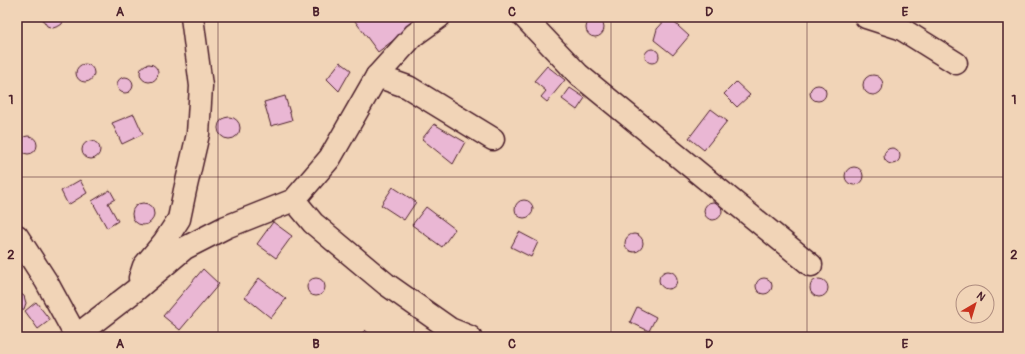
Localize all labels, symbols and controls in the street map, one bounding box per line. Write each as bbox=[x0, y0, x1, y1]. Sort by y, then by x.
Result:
text: A bbox=[116, 4, 125, 20]
text: B bbox=[312, 4, 320, 20]
text: C bbox=[508, 4, 516, 20]
text: D bbox=[705, 4, 713, 20]
text: E bbox=[902, 4, 909, 20]
text: 1 bbox=[8, 92, 14, 108]
text: 1 bbox=[1011, 92, 1017, 108]
text: 2 bbox=[7, 247, 15, 263]
text: 2 bbox=[1010, 247, 1018, 263]
north arrow bbox=[955, 284, 995, 324]
text: N bbox=[974, 289, 988, 304]
text: A bbox=[116, 336, 125, 352]
text: B bbox=[312, 336, 320, 352]
text: C bbox=[508, 336, 516, 352]
text: D bbox=[705, 336, 713, 352]
text: E bbox=[902, 336, 909, 352]

